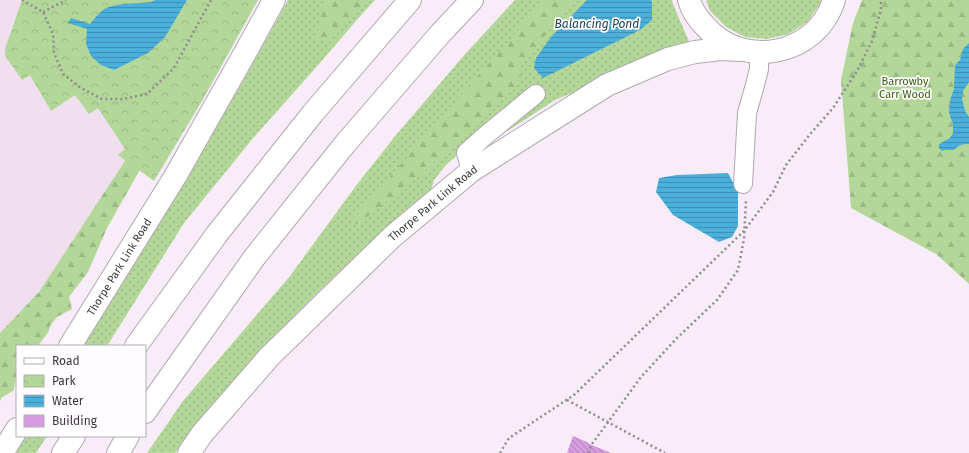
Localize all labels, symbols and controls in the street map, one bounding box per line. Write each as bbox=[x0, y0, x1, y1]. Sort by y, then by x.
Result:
water label: Balancing Pond bbox=[555, 17, 639, 31]
park label: Barrowby Carr Wood bbox=[879, 75, 931, 101]
street label: Thorpe Park Link Road bbox=[386, 163, 480, 244]
street label: Thorpe Park Link Road bbox=[84, 216, 154, 318]
legend bbox=[16, 345, 146, 437]
text: Road bbox=[52, 354, 80, 368]
text: Park bbox=[52, 374, 76, 388]
text: Water bbox=[52, 394, 84, 408]
text: Building bbox=[52, 414, 98, 428]

